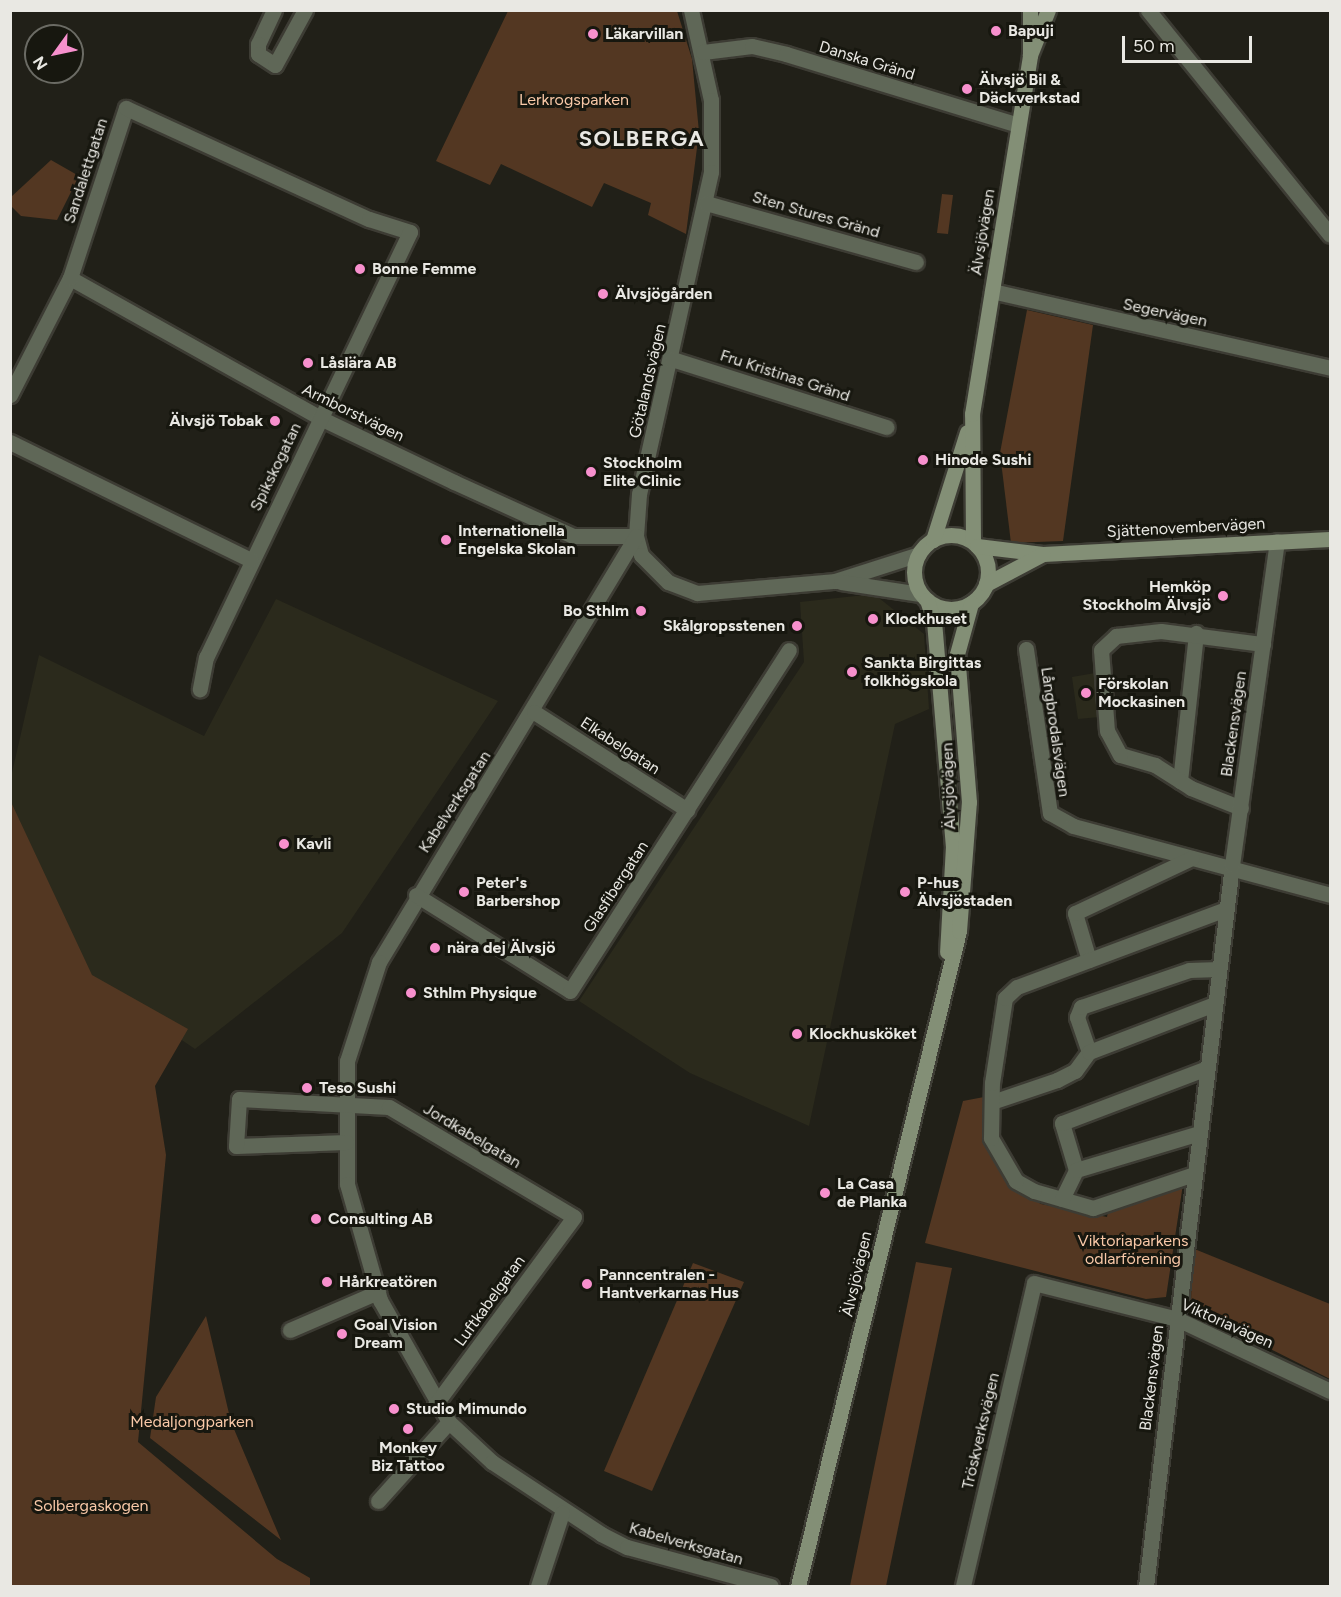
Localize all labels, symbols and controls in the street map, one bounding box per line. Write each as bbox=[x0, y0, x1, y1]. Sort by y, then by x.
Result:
place label: Bapuji bbox=[1008, 21, 1054, 41]
north arrow bbox=[24, 24, 84, 84]
place label: Läkarvillan bbox=[605, 24, 683, 44]
marker: Bapuji bbox=[989, 24, 1003, 38]
scale bar bbox=[1125, 24, 1256, 62]
marker: Läkarvillan bbox=[586, 27, 600, 41]
text: 50 m bbox=[1133, 35, 1175, 57]
street label: Danska Gränd bbox=[817, 37, 917, 85]
text: N bbox=[29, 53, 51, 73]
place label: Älvsjö Bil & Däckverkstad bbox=[979, 70, 1080, 108]
marker: Älvsjö Bil & Däckverkstad bbox=[960, 82, 974, 96]
park label: Lerkrogsparken bbox=[519, 90, 629, 110]
street label: Sandalettgatan bbox=[60, 116, 112, 226]
district label: SOLBERGA bbox=[579, 126, 705, 152]
street label: Sten Stures Gränd bbox=[750, 188, 882, 242]
street label: Älvsjövägen bbox=[967, 188, 999, 276]
place label: Bonne Femme bbox=[372, 259, 476, 279]
marker: Bonne Femme bbox=[353, 262, 367, 276]
place label: Älvsjögården bbox=[615, 284, 712, 304]
marker: Älvsjögården bbox=[596, 287, 610, 301]
street label: Segervägen bbox=[1121, 295, 1209, 331]
street label: Götalandsvägen bbox=[626, 322, 670, 440]
street label: Fru Kristinas Gränd bbox=[718, 346, 852, 406]
place label: Låslära AB bbox=[320, 353, 396, 373]
marker: Låslära AB bbox=[301, 356, 315, 370]
street label: Armborstvägen bbox=[299, 380, 407, 446]
place label: Älvsjö Tobak bbox=[169, 411, 263, 431]
marker: Älvsjö Tobak bbox=[268, 414, 282, 428]
street label: Spikskogatan bbox=[246, 420, 306, 514]
place label: Hinode Sushi bbox=[935, 450, 1031, 470]
place label: Stockholm Elite Clinic bbox=[603, 453, 682, 491]
marker: Hinode Sushi bbox=[916, 453, 930, 467]
marker: Stockholm Elite Clinic bbox=[584, 465, 598, 479]
street label: Sjättenovembervägen bbox=[1106, 514, 1266, 542]
place label: Internationella Engelska Skolan bbox=[458, 521, 576, 559]
marker: Internationella Engelska Skolan bbox=[439, 533, 453, 547]
place label: Hemköp Stockholm Älvsjö bbox=[1083, 577, 1211, 615]
marker: Hemköp Stockholm Älvsjö bbox=[1216, 589, 1230, 603]
place label: Bo Sthlm bbox=[563, 601, 629, 621]
marker: Bo Sthlm bbox=[634, 604, 648, 618]
place label: Klockhuset bbox=[885, 609, 967, 629]
marker: Klockhuset bbox=[866, 612, 880, 626]
place label: Skålgropsstenen bbox=[663, 616, 785, 636]
marker: Skålgropsstenen bbox=[790, 619, 804, 633]
place label: Sankta Birgittas folkhögskola bbox=[864, 653, 981, 691]
marker: Sankta Birgittas folkhögskola bbox=[845, 665, 859, 679]
street label: Långbrodalsvägen bbox=[1036, 666, 1074, 798]
street label: Blackensvägen bbox=[1217, 670, 1251, 778]
place label: Förskolan Mockasinen bbox=[1098, 674, 1185, 712]
marker: Förskolan Mockasinen bbox=[1079, 686, 1093, 700]
street label: Elkabelgatan bbox=[577, 713, 663, 779]
street label: Älvsjövägen bbox=[938, 742, 960, 830]
street label: Kabelverksgatan bbox=[415, 747, 495, 857]
place label: Kavli bbox=[296, 834, 332, 854]
marker: Kavli bbox=[277, 837, 291, 851]
street label: Glasfibergatan bbox=[579, 838, 653, 936]
place label: Peter's Barbershop bbox=[476, 873, 560, 911]
place label: P-hus Älvsjöstaden bbox=[917, 873, 1012, 911]
marker: Peter's Barbershop bbox=[457, 885, 471, 899]
marker: P-hus Älvsjöstaden bbox=[898, 885, 912, 899]
place label: nära dej Älvsjö bbox=[447, 938, 555, 958]
marker: nära dej Älvsjö bbox=[428, 941, 442, 955]
place label: Sthlm Physique bbox=[423, 983, 537, 1003]
marker: Sthlm Physique bbox=[404, 986, 418, 1000]
place label: Klockhusköket bbox=[809, 1024, 917, 1044]
marker: Klockhusköket bbox=[790, 1027, 804, 1041]
place label: Teso Sushi bbox=[319, 1078, 396, 1098]
marker: Teso Sushi bbox=[300, 1081, 314, 1095]
street label: Jordkabelgatan bbox=[420, 1099, 524, 1173]
place label: La Casa de Planka bbox=[837, 1174, 907, 1212]
marker: La Casa de Planka bbox=[818, 1186, 832, 1200]
place label: Consulting AB bbox=[328, 1209, 433, 1229]
marker: Consulting AB bbox=[309, 1212, 323, 1226]
street label: Älvsjövägen bbox=[838, 1229, 876, 1319]
park label: Viktoriaparkens odlarförening bbox=[1078, 1231, 1188, 1269]
street label: Luftkabelgatan bbox=[451, 1252, 529, 1350]
place label: Panncentralen - Hantverkarnas Hus bbox=[599, 1265, 739, 1303]
place label: Hårkreatören bbox=[339, 1272, 437, 1292]
marker: Hårkreatören bbox=[320, 1275, 334, 1289]
marker: Panncentralen - Hantverkarnas Hus bbox=[580, 1277, 594, 1291]
street label: Viktoriavägen bbox=[1178, 1295, 1276, 1353]
place label: Goal Vision Dream bbox=[354, 1315, 437, 1353]
street label: Blackensvägen bbox=[1136, 1324, 1168, 1432]
marker: Goal Vision Dream bbox=[335, 1327, 349, 1341]
street label: Tröskverksvägen bbox=[958, 1371, 1004, 1491]
place label: Studio Mimundo bbox=[406, 1399, 527, 1419]
marker: Studio Mimundo bbox=[387, 1402, 401, 1416]
park label: Medaljongparken bbox=[130, 1412, 254, 1432]
marker: Monkey Biz Tattoo bbox=[401, 1422, 415, 1436]
place label: Monkey Biz Tattoo bbox=[371, 1438, 445, 1476]
park label: Solbergaskogen bbox=[33, 1496, 149, 1516]
street label: Kabelverksgatan bbox=[627, 1519, 745, 1569]

